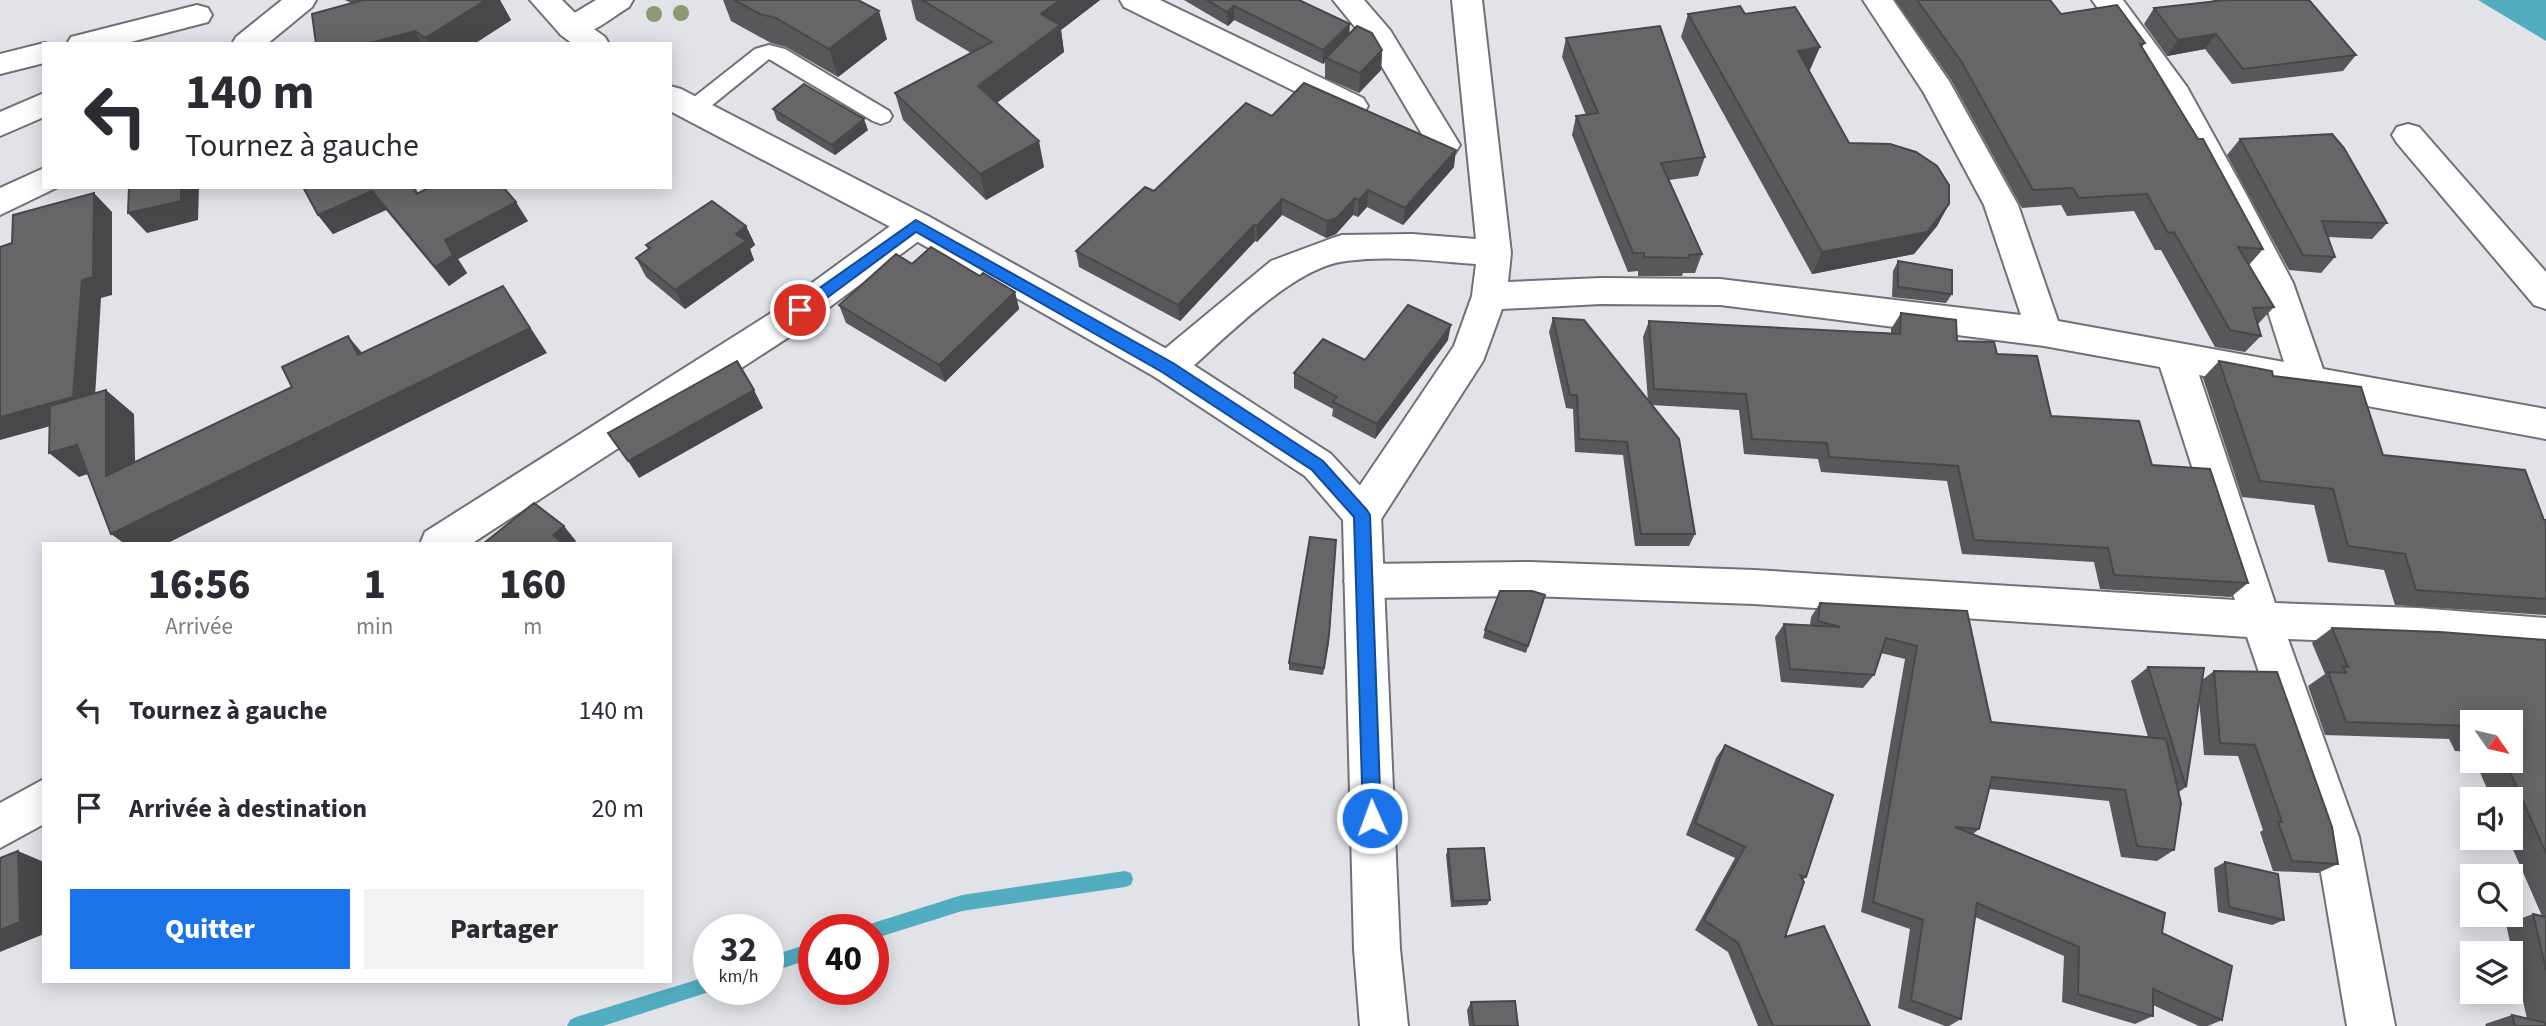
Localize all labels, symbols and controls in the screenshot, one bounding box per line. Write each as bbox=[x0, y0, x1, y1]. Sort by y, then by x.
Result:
text: 140 m bbox=[185, 58, 314, 128]
icon: left bbox=[70, 70, 161, 161]
text: Tournez à gauche bbox=[185, 123, 419, 169]
pin bbox=[770, 280, 830, 340]
icon: arrive bbox=[781, 291, 819, 329]
text: 16:56 bbox=[148, 555, 250, 615]
text: 1 bbox=[363, 555, 386, 615]
text: 160 bbox=[499, 555, 566, 615]
text: Arrivée bbox=[165, 610, 233, 643]
text: min bbox=[356, 610, 393, 643]
text: m bbox=[523, 610, 542, 643]
icon: left bbox=[70, 691, 108, 729]
text: Tournez à gauche bbox=[129, 692, 328, 729]
text: 140 m bbox=[578, 692, 644, 729]
north arrow bbox=[2460, 710, 2524, 774]
map controls bbox=[2460, 710, 2523, 1004]
position arrow bbox=[1335, 781, 1409, 855]
button: sound bbox=[2460, 787, 2523, 850]
icon: arrive bbox=[70, 789, 108, 827]
text: Arrivée à destination bbox=[129, 790, 367, 827]
text: 20 m bbox=[591, 790, 644, 827]
button: search bbox=[2460, 864, 2523, 927]
button: Quitter bbox=[70, 889, 350, 969]
button: Partager bbox=[364, 889, 644, 969]
speed limit sign: 40 bbox=[798, 914, 889, 1005]
text: 32 bbox=[720, 925, 757, 975]
button: layers bbox=[2460, 941, 2523, 1004]
text: km/h bbox=[719, 964, 758, 989]

